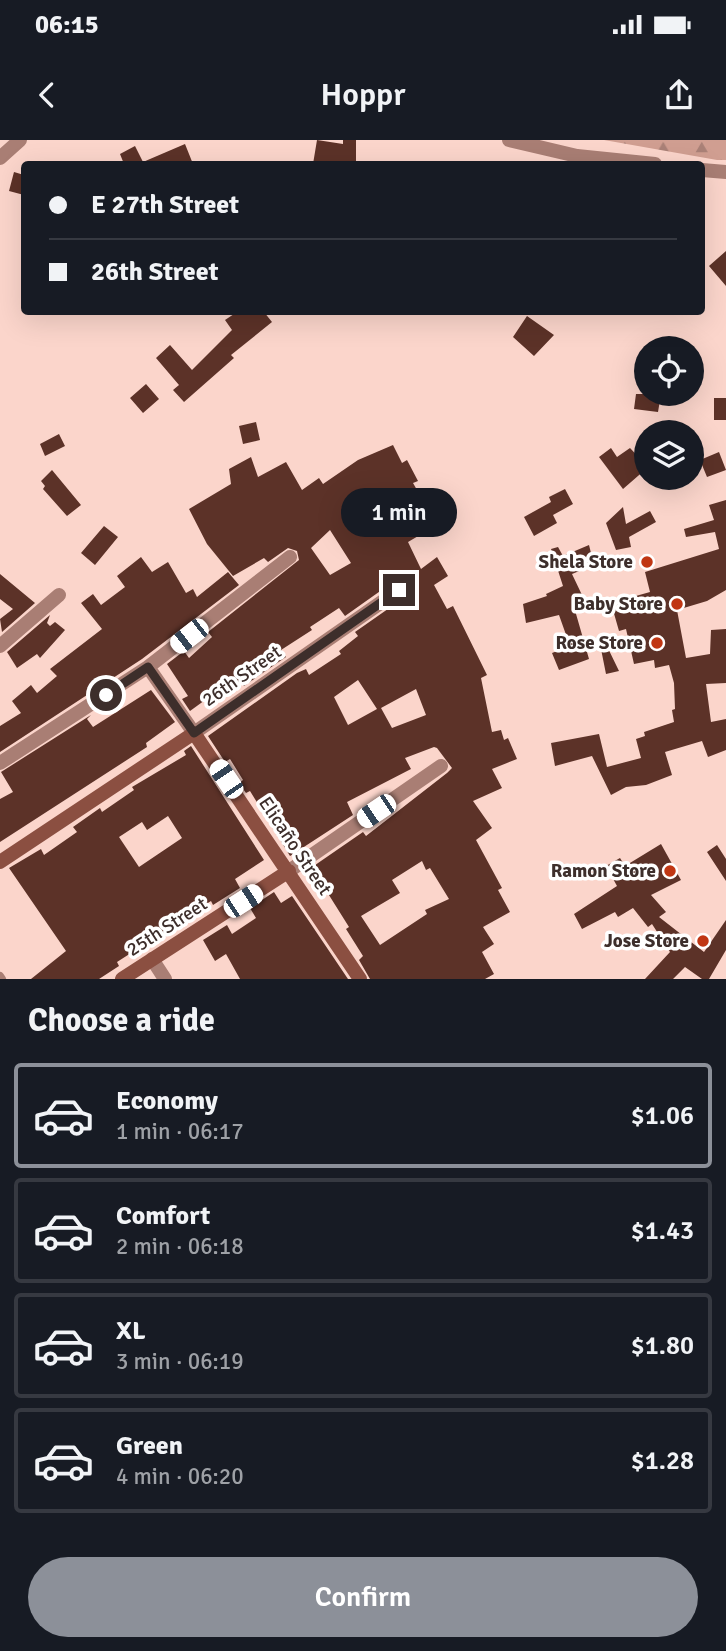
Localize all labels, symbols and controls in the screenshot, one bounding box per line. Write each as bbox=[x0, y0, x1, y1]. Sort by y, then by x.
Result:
text: 06:15 bbox=[35, 9, 99, 41]
text: Hoppr bbox=[321, 75, 405, 114]
icon: back bbox=[28, 76, 66, 114]
icon: share bbox=[660, 76, 698, 114]
text: E 27th Street bbox=[91, 189, 239, 221]
text: 26th Street bbox=[91, 256, 218, 288]
map controls bbox=[634, 336, 704, 490]
button: locate bbox=[634, 336, 704, 406]
button: layers bbox=[634, 420, 704, 490]
callout: 1 min bbox=[341, 489, 457, 538]
text: 1 min bbox=[371, 498, 427, 527]
place label: Shela Store bbox=[539, 550, 633, 574]
marker: Shela Store bbox=[639, 554, 655, 570]
route end bbox=[383, 574, 415, 606]
place label: Baby Store bbox=[574, 592, 663, 616]
marker: Baby Store bbox=[669, 596, 685, 612]
car bbox=[166, 615, 213, 657]
place label: Rose Store bbox=[555, 631, 643, 655]
marker: Rose Store bbox=[649, 635, 665, 651]
street label: 26th Street bbox=[198, 640, 287, 712]
route start bbox=[90, 679, 122, 711]
car bbox=[206, 756, 247, 802]
car bbox=[353, 791, 400, 831]
street label: Elicaño Street bbox=[253, 792, 337, 900]
place label: Ramon Store bbox=[551, 859, 656, 883]
marker: Ramon Store bbox=[662, 863, 678, 879]
car bbox=[220, 881, 267, 921]
street label: 25th Street bbox=[122, 892, 212, 962]
place label: Jose Store bbox=[604, 929, 689, 953]
marker: Jose Store bbox=[695, 933, 711, 949]
text: Choose a ride bbox=[28, 1001, 215, 1040]
icon: car bbox=[32, 1084, 95, 1147]
text: Economy bbox=[116, 1085, 218, 1117]
text: $1.06 bbox=[631, 1100, 694, 1132]
text: 1 min · 06:17 bbox=[116, 1117, 244, 1146]
icon: car bbox=[32, 1199, 95, 1262]
text: Comfort bbox=[116, 1200, 210, 1232]
text: $1.43 bbox=[631, 1215, 694, 1247]
text: 2 min · 06:18 bbox=[116, 1232, 244, 1261]
icon: car bbox=[32, 1314, 95, 1377]
text: XL bbox=[116, 1315, 146, 1347]
text: $1.80 bbox=[631, 1330, 694, 1362]
text: 3 min · 06:19 bbox=[116, 1347, 244, 1376]
icon: car bbox=[32, 1429, 95, 1492]
text: Green bbox=[116, 1430, 183, 1462]
text: $1.28 bbox=[631, 1445, 694, 1477]
text: 4 min · 06:20 bbox=[116, 1462, 244, 1491]
button: Confirm bbox=[28, 1557, 698, 1637]

